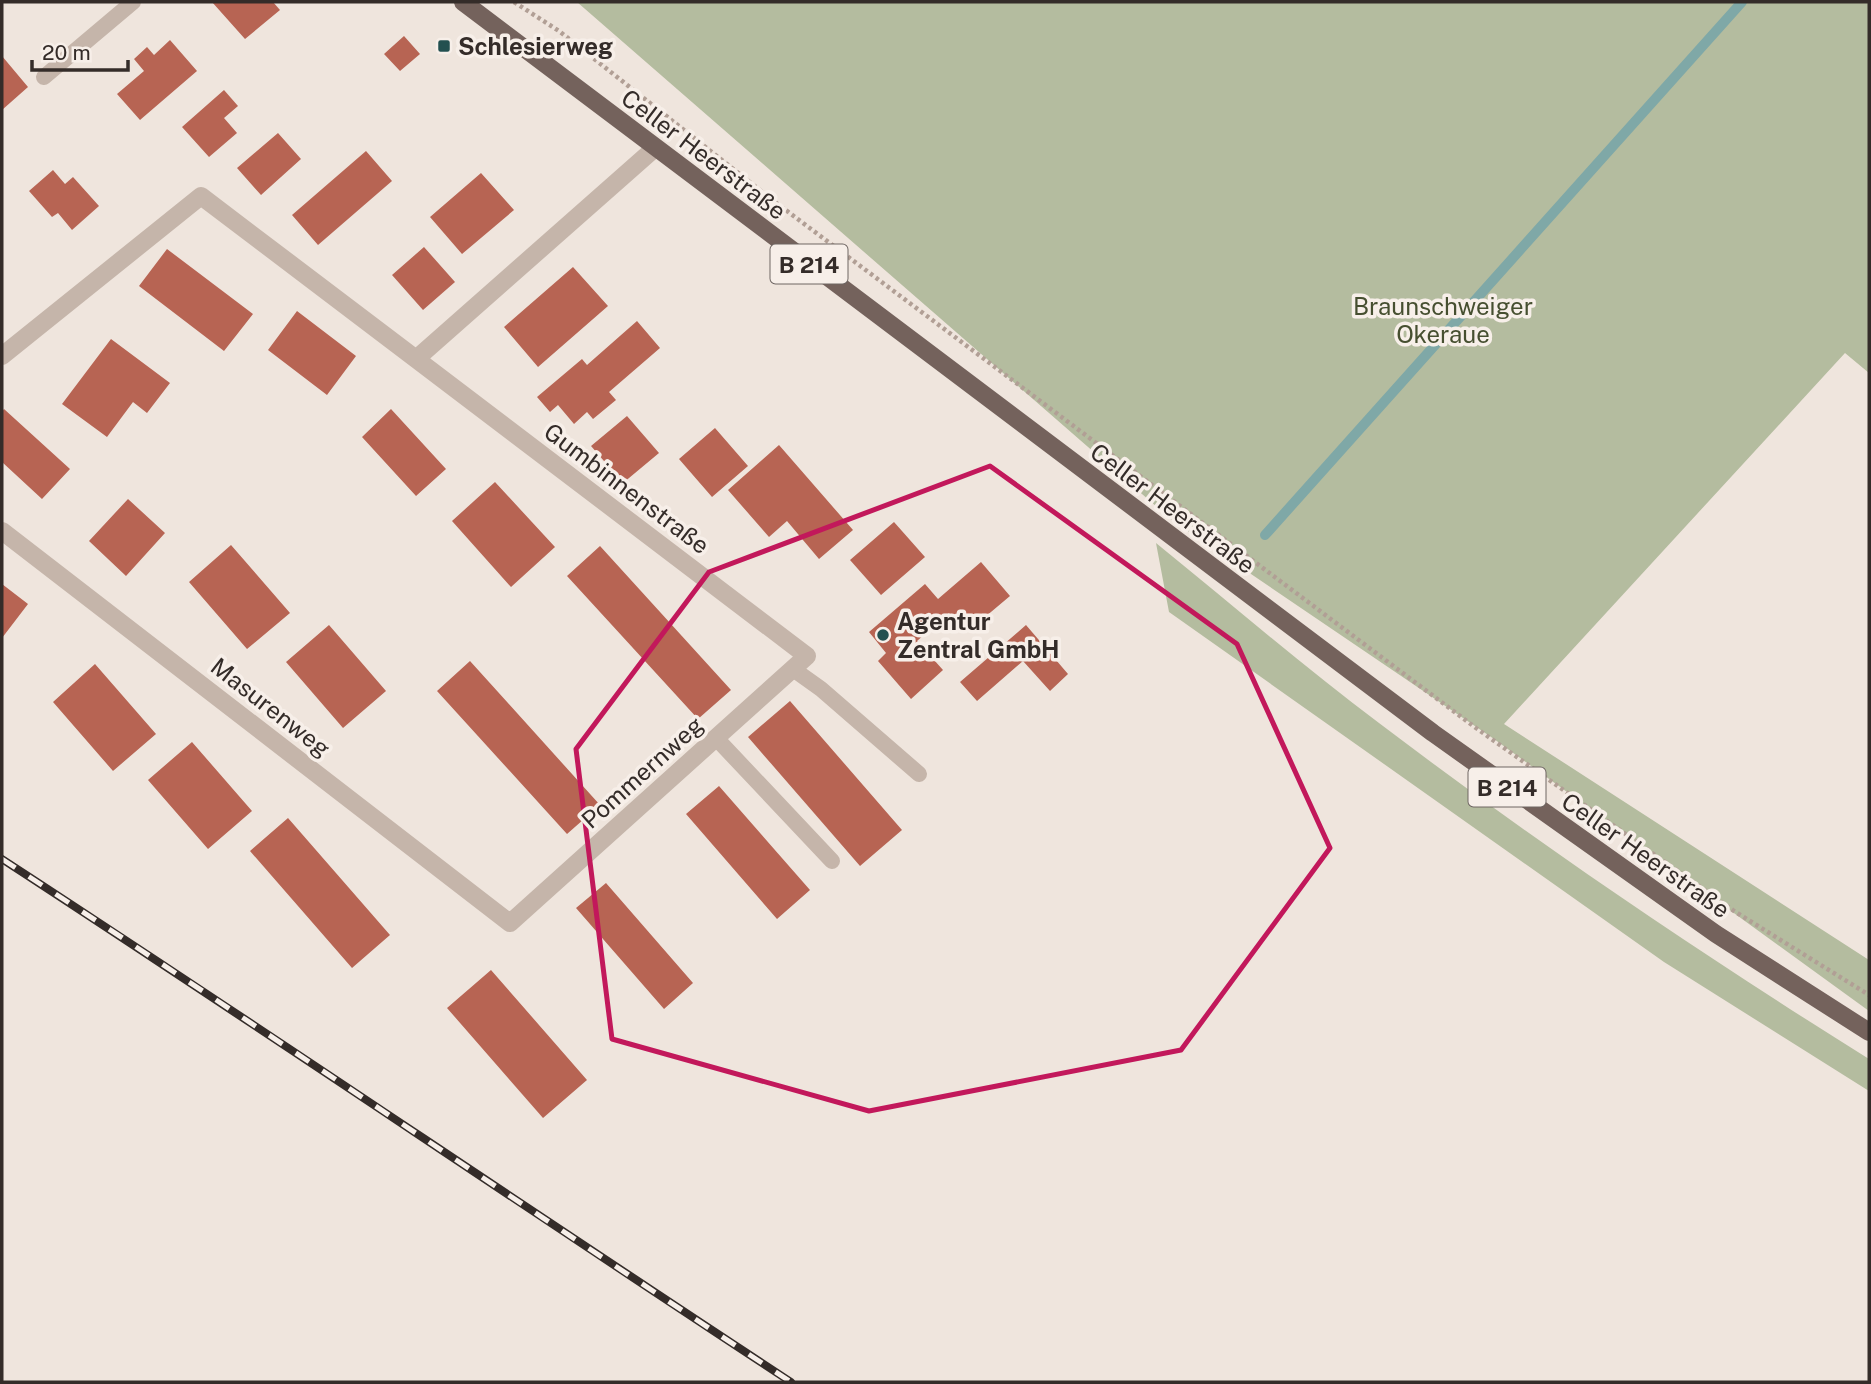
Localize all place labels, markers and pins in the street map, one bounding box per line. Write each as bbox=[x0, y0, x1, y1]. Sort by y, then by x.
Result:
place label: Schlesierweg bbox=[458, 32, 613, 60]
marker: Schlesierweg bbox=[436, 38, 452, 54]
place label: Agentur Zentral GmbH bbox=[897, 607, 1059, 663]
marker: Agentur Zentral GmbH bbox=[875, 627, 891, 643]

